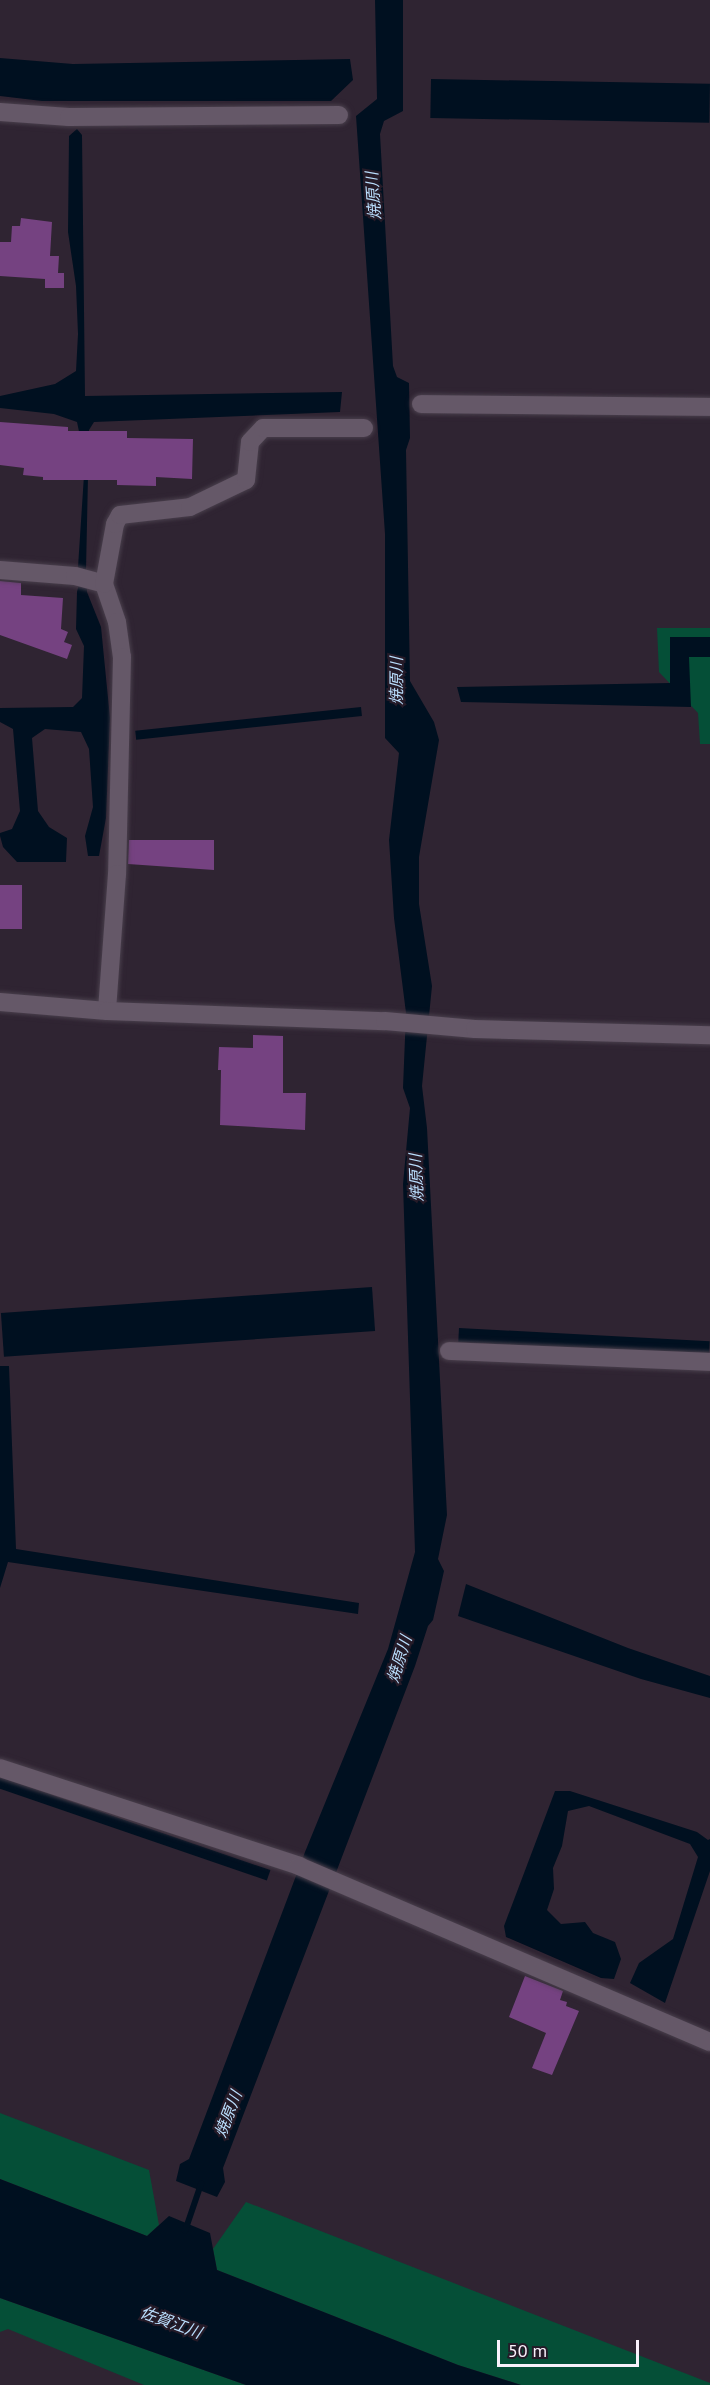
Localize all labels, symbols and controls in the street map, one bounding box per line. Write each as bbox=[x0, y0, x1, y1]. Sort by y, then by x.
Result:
water label: 焼原川 bbox=[362, 171, 384, 221]
water label: 焼原川 bbox=[386, 657, 406, 705]
water label: 焼原川 bbox=[406, 1154, 426, 1202]
water label: 焼原川 bbox=[383, 1633, 415, 1685]
water label: 焼原川 bbox=[210, 2088, 246, 2140]
water label: 佐賀江川 bbox=[138, 2302, 204, 2342]
scale bar bbox=[500, 2328, 642, 2366]
text: 50 m bbox=[508, 2339, 547, 2362]

